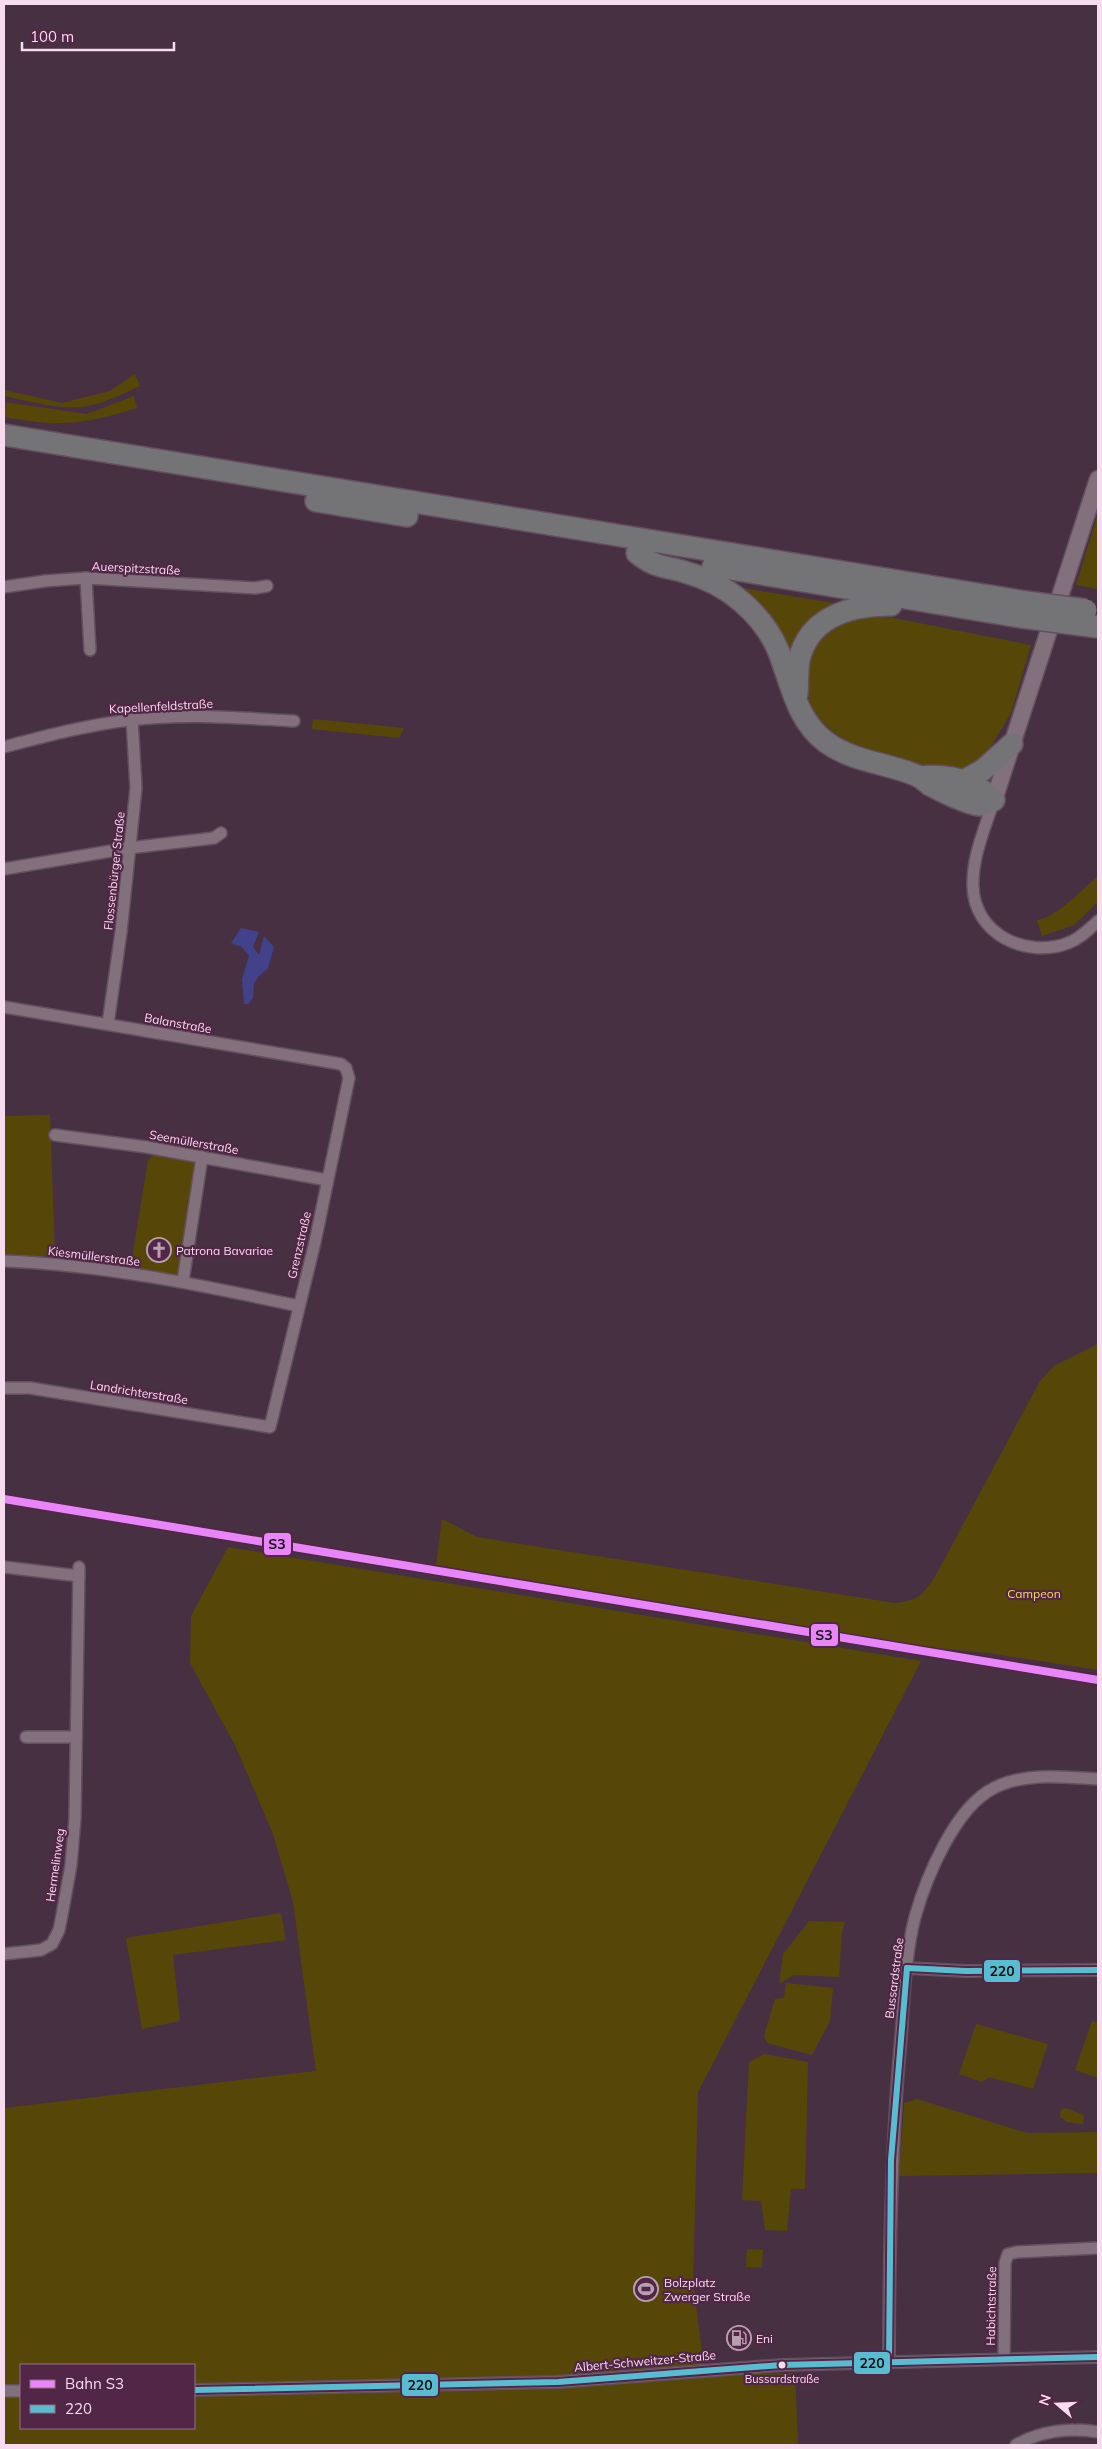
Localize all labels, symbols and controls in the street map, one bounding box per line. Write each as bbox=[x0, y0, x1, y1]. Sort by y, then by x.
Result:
scale bar bbox=[22, 20, 175, 52]
text: 100 m bbox=[30, 27, 74, 46]
street label: Auerspitzstraße bbox=[91, 558, 181, 578]
street label: Kapellenfeldstraße bbox=[109, 696, 213, 716]
street label: Flossenbürger Straße bbox=[100, 811, 128, 931]
street label: Balanstraße bbox=[143, 1010, 213, 1036]
street label: Seemüllerstraße bbox=[148, 1127, 240, 1157]
street label: Grenzstraße bbox=[284, 1210, 314, 1280]
church icon: Patrona Bavariae bbox=[146, 1237, 172, 1263]
street label: Kiesmüllerstraße bbox=[47, 1243, 141, 1269]
place label: Patrona Bavariae bbox=[176, 1243, 273, 1258]
street label: Landrichterstraße bbox=[89, 1377, 189, 1407]
line badge: S3 bbox=[263, 1532, 292, 1556]
text: S3 bbox=[268, 1535, 286, 1553]
park label: Campeon bbox=[1007, 1586, 1061, 1601]
line badge: S3 bbox=[810, 1623, 839, 1647]
text: S3 bbox=[815, 1626, 833, 1644]
street label: Hermelinweg bbox=[42, 1827, 68, 1903]
street label: Bussardstraße bbox=[882, 1937, 906, 2019]
line badge: 220 bbox=[983, 1959, 1021, 1983]
text: 220 bbox=[989, 1962, 1015, 1980]
street label: Habichtstraße bbox=[983, 2266, 999, 2346]
place label: Bolzplatz Zwerger Straße bbox=[664, 2275, 751, 2304]
sports icon: Bolzplatz Zwerger Straße bbox=[633, 2276, 659, 2302]
fuel station icon: Eni bbox=[726, 2325, 752, 2351]
place label: Eni bbox=[756, 2331, 773, 2346]
street label: Albert-Schweitzer-Straße bbox=[573, 2347, 717, 2375]
line badge: 220 bbox=[853, 2351, 891, 2375]
text: 220 bbox=[859, 2354, 885, 2372]
marker: Bussardstraße bbox=[777, 2360, 787, 2370]
legend bbox=[20, 2364, 195, 2429]
place label: Bussardstraße bbox=[745, 2372, 819, 2386]
line badge: 220 bbox=[401, 2373, 439, 2397]
text: Bahn S3 bbox=[65, 2374, 124, 2393]
text: 220 bbox=[407, 2376, 433, 2394]
north arrow bbox=[1032, 2379, 1082, 2429]
text: N bbox=[1034, 2392, 1055, 2408]
text: 220 bbox=[65, 2399, 92, 2418]

